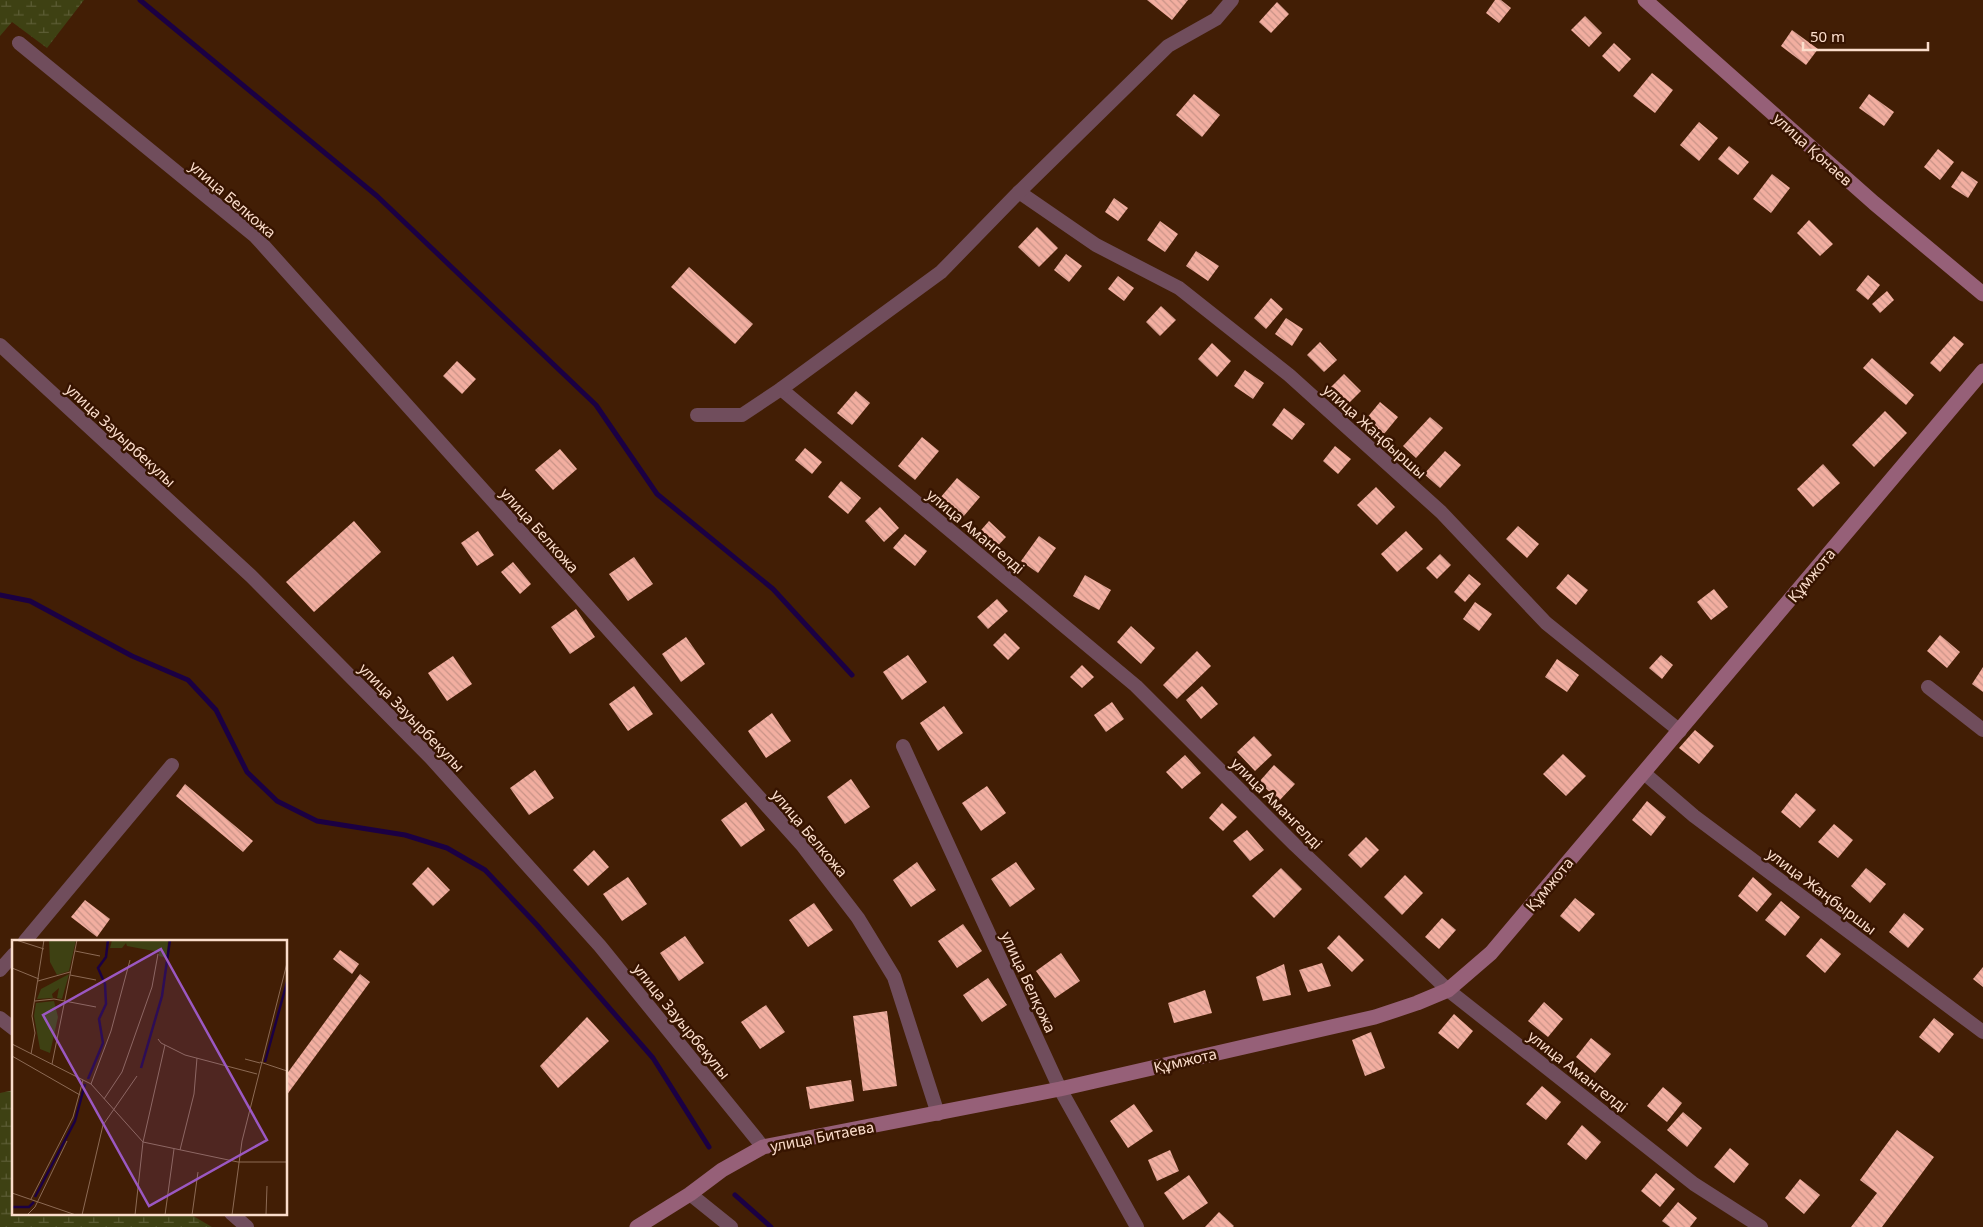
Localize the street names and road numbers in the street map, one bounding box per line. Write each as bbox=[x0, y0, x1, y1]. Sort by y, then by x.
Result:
street label: улица Қонаев bbox=[1769, 108, 1857, 190]
street label: улица Белкожа bbox=[186, 156, 280, 242]
street label: улица Зауырбекулы bbox=[62, 379, 180, 491]
street label: улица Жаңбыршы bbox=[1319, 379, 1431, 483]
street label: улица Белкожа bbox=[496, 483, 584, 577]
street label: улица Амангелді bbox=[923, 484, 1029, 578]
street label: Құмжота bbox=[1783, 544, 1839, 606]
street label: улица Зауырбекулы bbox=[355, 658, 469, 776]
street label: улица Амангелді bbox=[1227, 753, 1327, 853]
street label: улица Белкожа bbox=[767, 785, 853, 881]
street label: улица Жаңбыршы bbox=[1763, 843, 1881, 939]
street label: Құмжота bbox=[1521, 853, 1577, 915]
street label: улица Белқожа bbox=[997, 928, 1061, 1036]
street label: улица Зауырбекулы bbox=[629, 959, 735, 1083]
street label: улица Амангелді bbox=[1524, 1026, 1632, 1116]
street label: Құмжота bbox=[1151, 1043, 1219, 1077]
street label: улица Битаева bbox=[768, 1116, 876, 1156]

